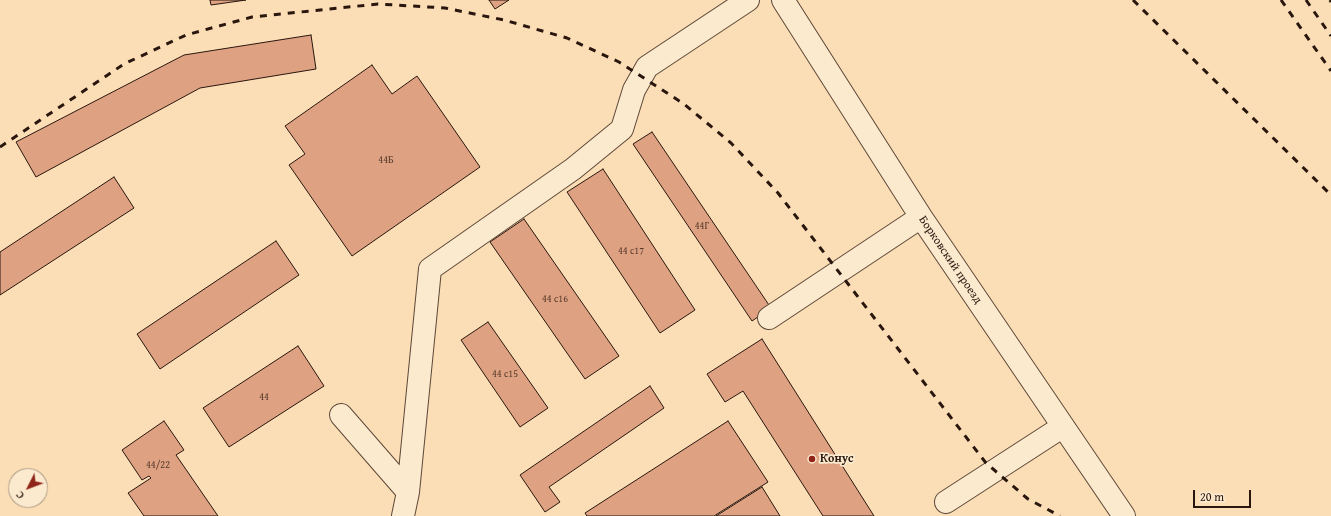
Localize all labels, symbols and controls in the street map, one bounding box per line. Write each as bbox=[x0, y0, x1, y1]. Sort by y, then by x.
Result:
house number: 44Б bbox=[378, 154, 394, 166]
street label: Борковский проезд bbox=[915, 213, 985, 307]
house number: 44Г bbox=[695, 220, 709, 232]
house number: 44 с17 bbox=[618, 245, 644, 257]
house number: 44 с16 bbox=[542, 293, 568, 305]
house number: 44 с15 bbox=[492, 368, 518, 380]
house number: 44 bbox=[259, 391, 269, 403]
place label: Конус bbox=[820, 452, 854, 466]
marker: Конус bbox=[807, 454, 817, 464]
house number: 44/22 bbox=[146, 459, 170, 471]
north arrow bbox=[8, 468, 48, 508]
scale bar bbox=[1195, 482, 1253, 508]
text: С bbox=[12, 488, 28, 503]
text: 20 m bbox=[1200, 488, 1224, 505]

